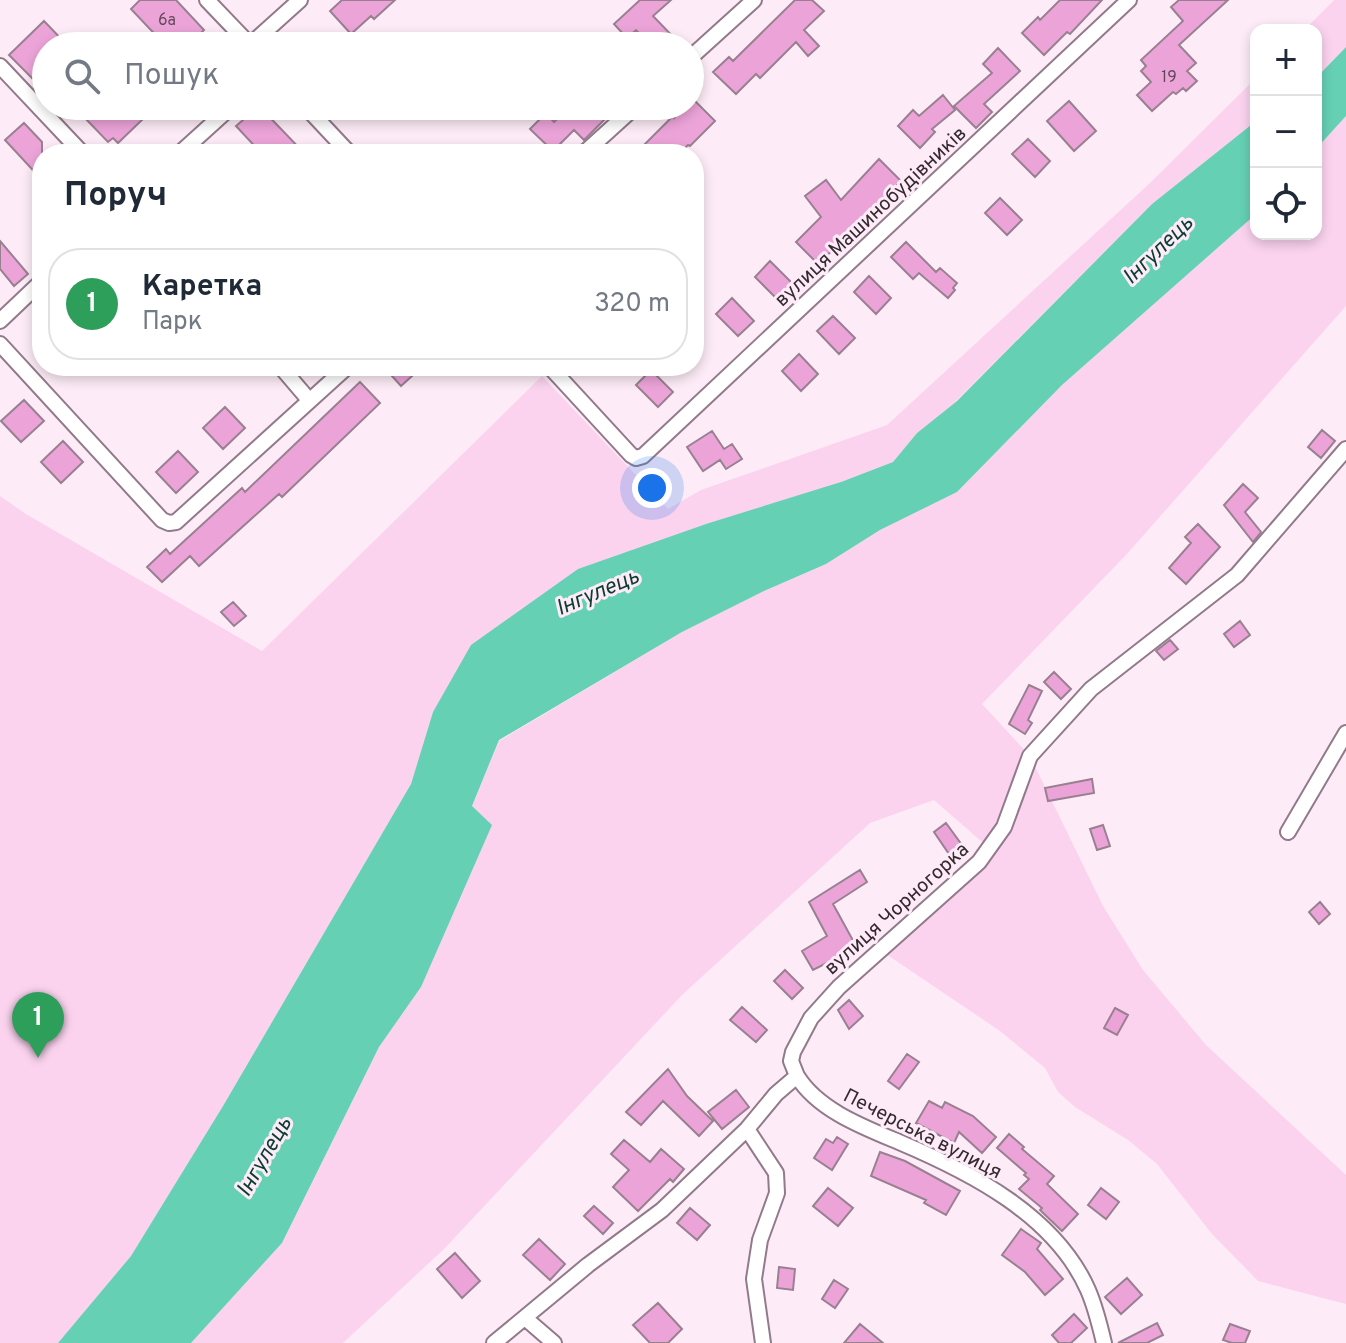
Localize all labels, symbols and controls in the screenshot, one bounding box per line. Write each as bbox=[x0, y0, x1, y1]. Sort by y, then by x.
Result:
house number: 6а bbox=[158, 11, 176, 31]
map controls bbox=[1250, 24, 1322, 240]
button: + bbox=[1250, 24, 1322, 96]
search box bbox=[32, 32, 704, 120]
icon: search bbox=[60, 54, 104, 98]
text: Пошук bbox=[124, 58, 219, 95]
house number: 19 bbox=[1161, 68, 1177, 88]
button: − bbox=[1250, 96, 1322, 168]
street label: вулиця Машинобудівників bbox=[770, 122, 973, 313]
button: locate bbox=[1250, 168, 1322, 240]
text: Поруч bbox=[64, 175, 167, 218]
water label: Інгулець bbox=[1118, 211, 1200, 291]
text: Каретка bbox=[142, 269, 262, 306]
text: 1 bbox=[87, 288, 97, 321]
text: 320 m bbox=[594, 288, 670, 321]
text: Парк bbox=[142, 306, 203, 339]
your location bbox=[632, 468, 672, 508]
water label: Інгулець bbox=[552, 564, 644, 623]
street label: вулиця Чорногорка bbox=[819, 838, 975, 981]
pin: 1 bbox=[12, 992, 64, 1058]
street label: Печерська вулиця bbox=[838, 1084, 1006, 1186]
water label: Інгулець bbox=[232, 1112, 299, 1202]

